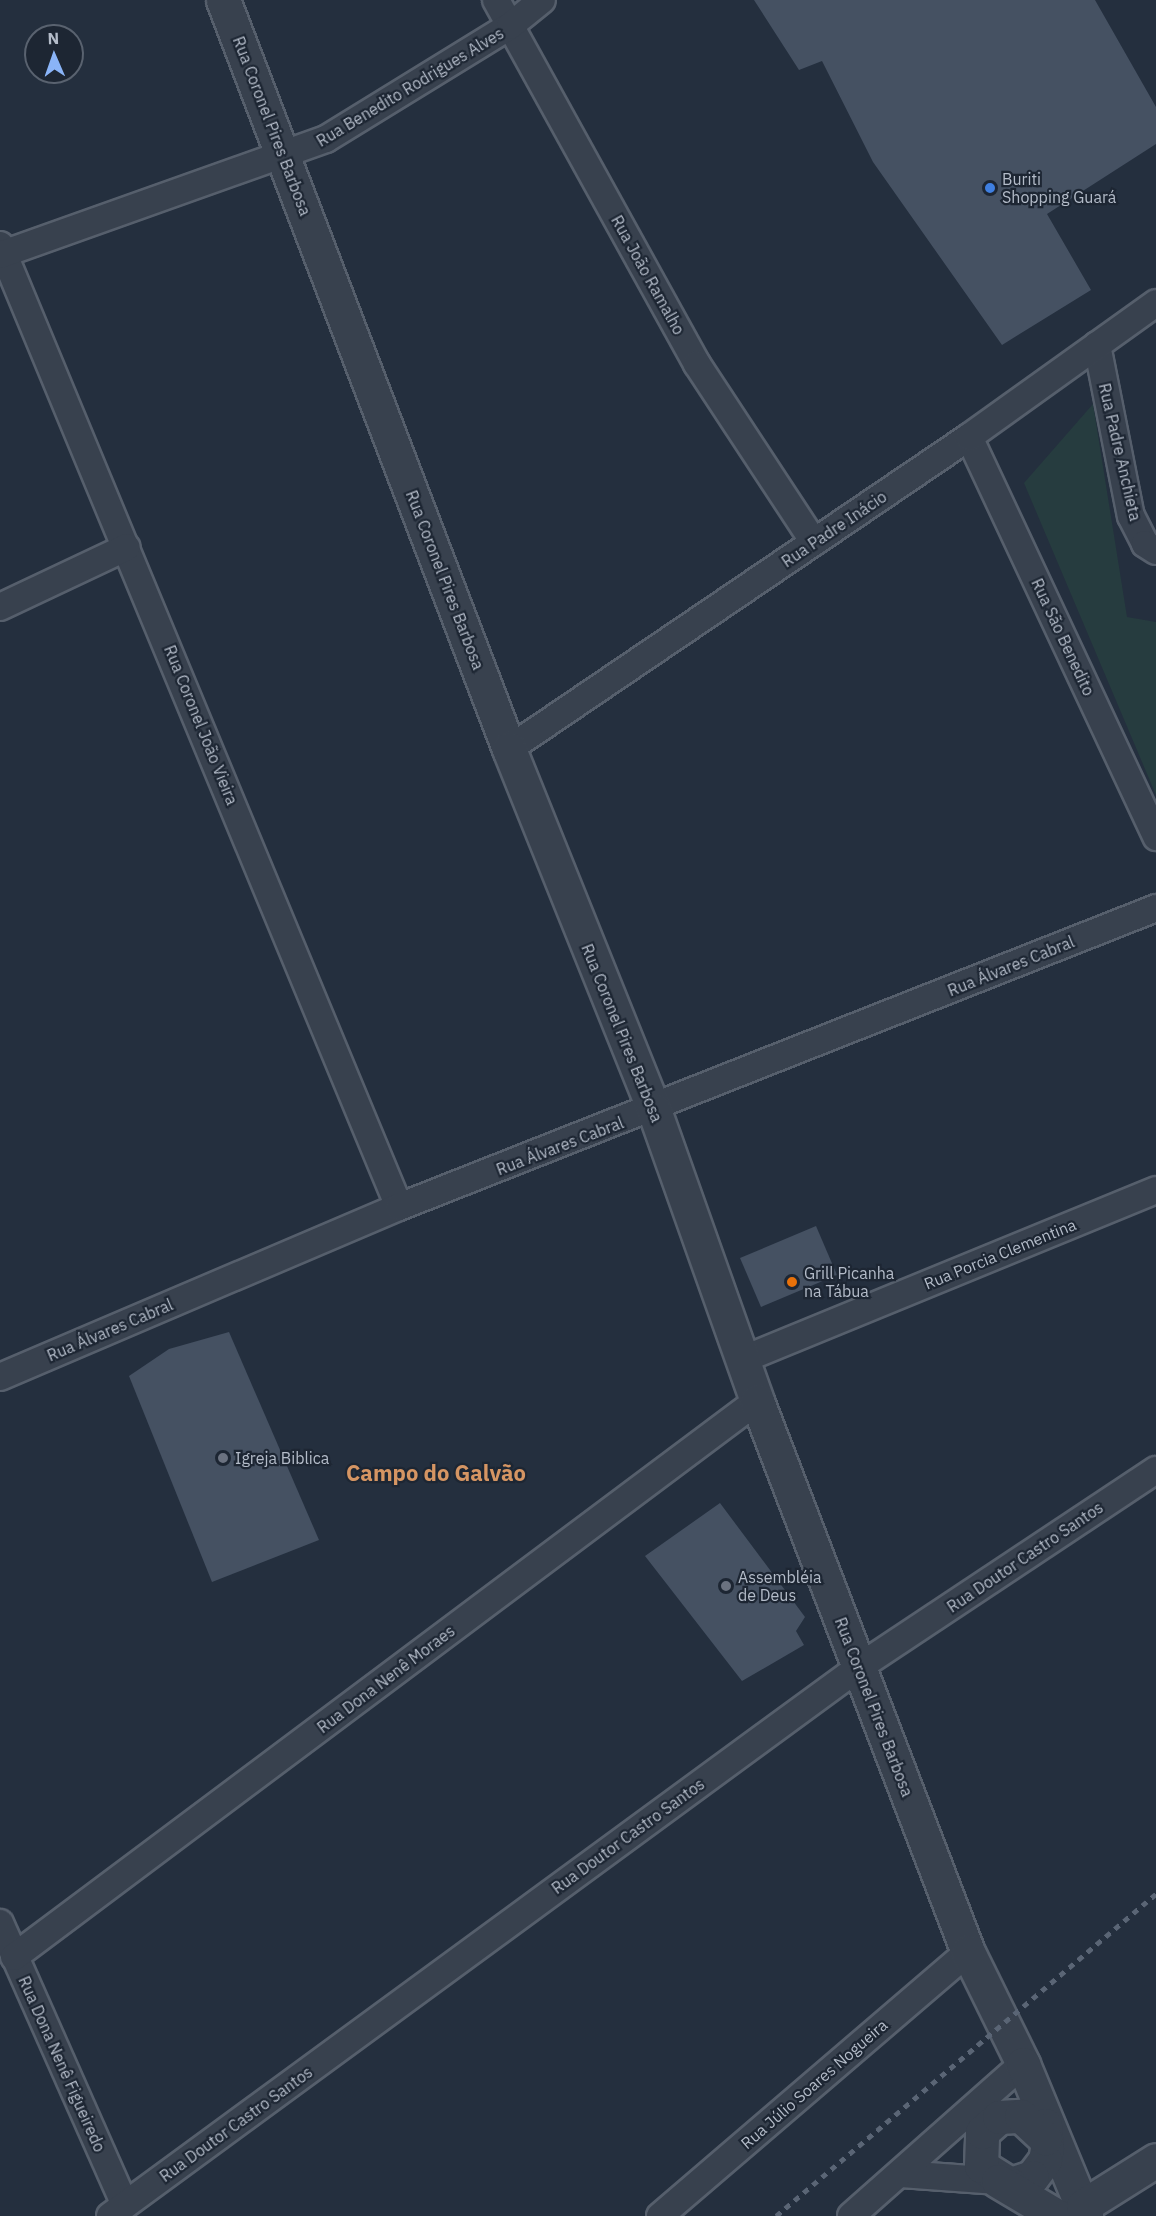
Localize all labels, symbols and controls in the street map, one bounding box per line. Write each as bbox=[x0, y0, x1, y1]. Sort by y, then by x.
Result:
street label: Rua Benedito Rodrigues Alves bbox=[313, 23, 507, 151]
north arrow bbox=[24, 24, 84, 84]
text: N bbox=[47, 28, 60, 48]
street label: Rua Coronel Pires Barbosa bbox=[229, 34, 315, 218]
place label: Buriti Shopping Guará bbox=[1002, 169, 1116, 207]
marker: Buriti Shopping Guará bbox=[983, 181, 997, 195]
street label: Rua João Ramalho bbox=[607, 212, 689, 338]
street label: Rua Padre Anchieta bbox=[1095, 381, 1145, 523]
street label: Rua Padre Inácio bbox=[778, 487, 890, 571]
street label: Rua Coronel Pires Barbosa bbox=[402, 488, 488, 672]
street label: Rua São Benedito bbox=[1027, 575, 1099, 699]
street label: Rua Coronel João Vieira bbox=[160, 642, 242, 808]
street label: Rua Álvares Cabral bbox=[945, 932, 1077, 1000]
street label: Rua Coronel Pires Barbosa bbox=[577, 941, 667, 1125]
street label: Rua Álvares Cabral bbox=[494, 1113, 626, 1179]
street label: Rua Porcia Clementina bbox=[921, 1215, 1079, 1293]
place label: Grill Picanha na Tábua bbox=[804, 1263, 894, 1301]
marker: Grill Picanha na Tábua bbox=[785, 1275, 799, 1289]
street label: Rua Álvares Cabral bbox=[44, 1295, 176, 1365]
place label: Igreja Biblica bbox=[235, 1448, 329, 1468]
marker: Igreja Biblica bbox=[216, 1451, 230, 1465]
district label: Campo do Galvão bbox=[346, 1460, 526, 1486]
street label: Rua Doutor Castro Santos bbox=[943, 1498, 1107, 1616]
place label: Assembléia de Deus bbox=[738, 1567, 821, 1605]
marker: Assembléia de Deus bbox=[719, 1579, 733, 1593]
street label: Rua Coronel Pires Barbosa bbox=[831, 1615, 917, 1799]
street label: Rua Dona Nenê Moraes bbox=[313, 1621, 459, 1737]
street label: Rua Doutor Castro Santos bbox=[548, 1774, 708, 1898]
street label: Rua Dona Nenê Figueiredo bbox=[14, 1973, 110, 2155]
street label: Rua Júlio Soares Nogueira bbox=[737, 2015, 891, 2153]
street label: Rua Doutor Castro Santos bbox=[156, 2062, 316, 2186]

